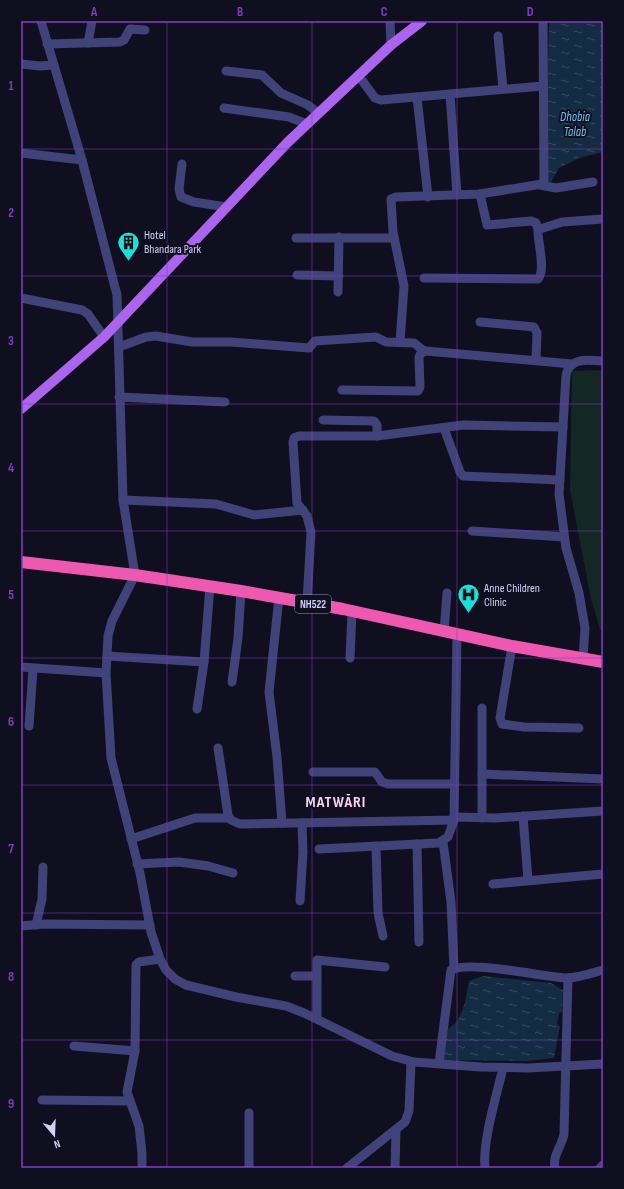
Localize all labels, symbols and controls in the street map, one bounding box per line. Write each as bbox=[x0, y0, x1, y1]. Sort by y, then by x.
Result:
text: A bbox=[90, 4, 98, 20]
text: B bbox=[237, 4, 243, 20]
text: C bbox=[381, 4, 388, 20]
text: D bbox=[527, 4, 534, 20]
text: 1 bbox=[8, 78, 14, 94]
water label: Dhobia Talab bbox=[560, 109, 591, 140]
text: 2 bbox=[8, 205, 14, 221]
place label: Hotel Bhandara Park bbox=[144, 228, 202, 257]
building icon: Hotel Bhandara Park bbox=[116, 229, 142, 262]
text: 3 bbox=[8, 333, 14, 349]
text: 4 bbox=[8, 460, 14, 476]
place label: Anne Children Clinic bbox=[483, 581, 540, 610]
hospital icon: Anne Children Clinic bbox=[456, 582, 482, 615]
text: 5 bbox=[8, 587, 14, 603]
road number: NH522 bbox=[295, 595, 331, 613]
text: 6 bbox=[8, 714, 14, 730]
district label: MATWĀRI bbox=[306, 793, 366, 812]
text: 7 bbox=[8, 841, 14, 857]
text: 8 bbox=[8, 969, 14, 985]
text: 9 bbox=[8, 1096, 14, 1112]
north arrow bbox=[34, 1115, 74, 1155]
text: N bbox=[52, 1137, 62, 1151]

